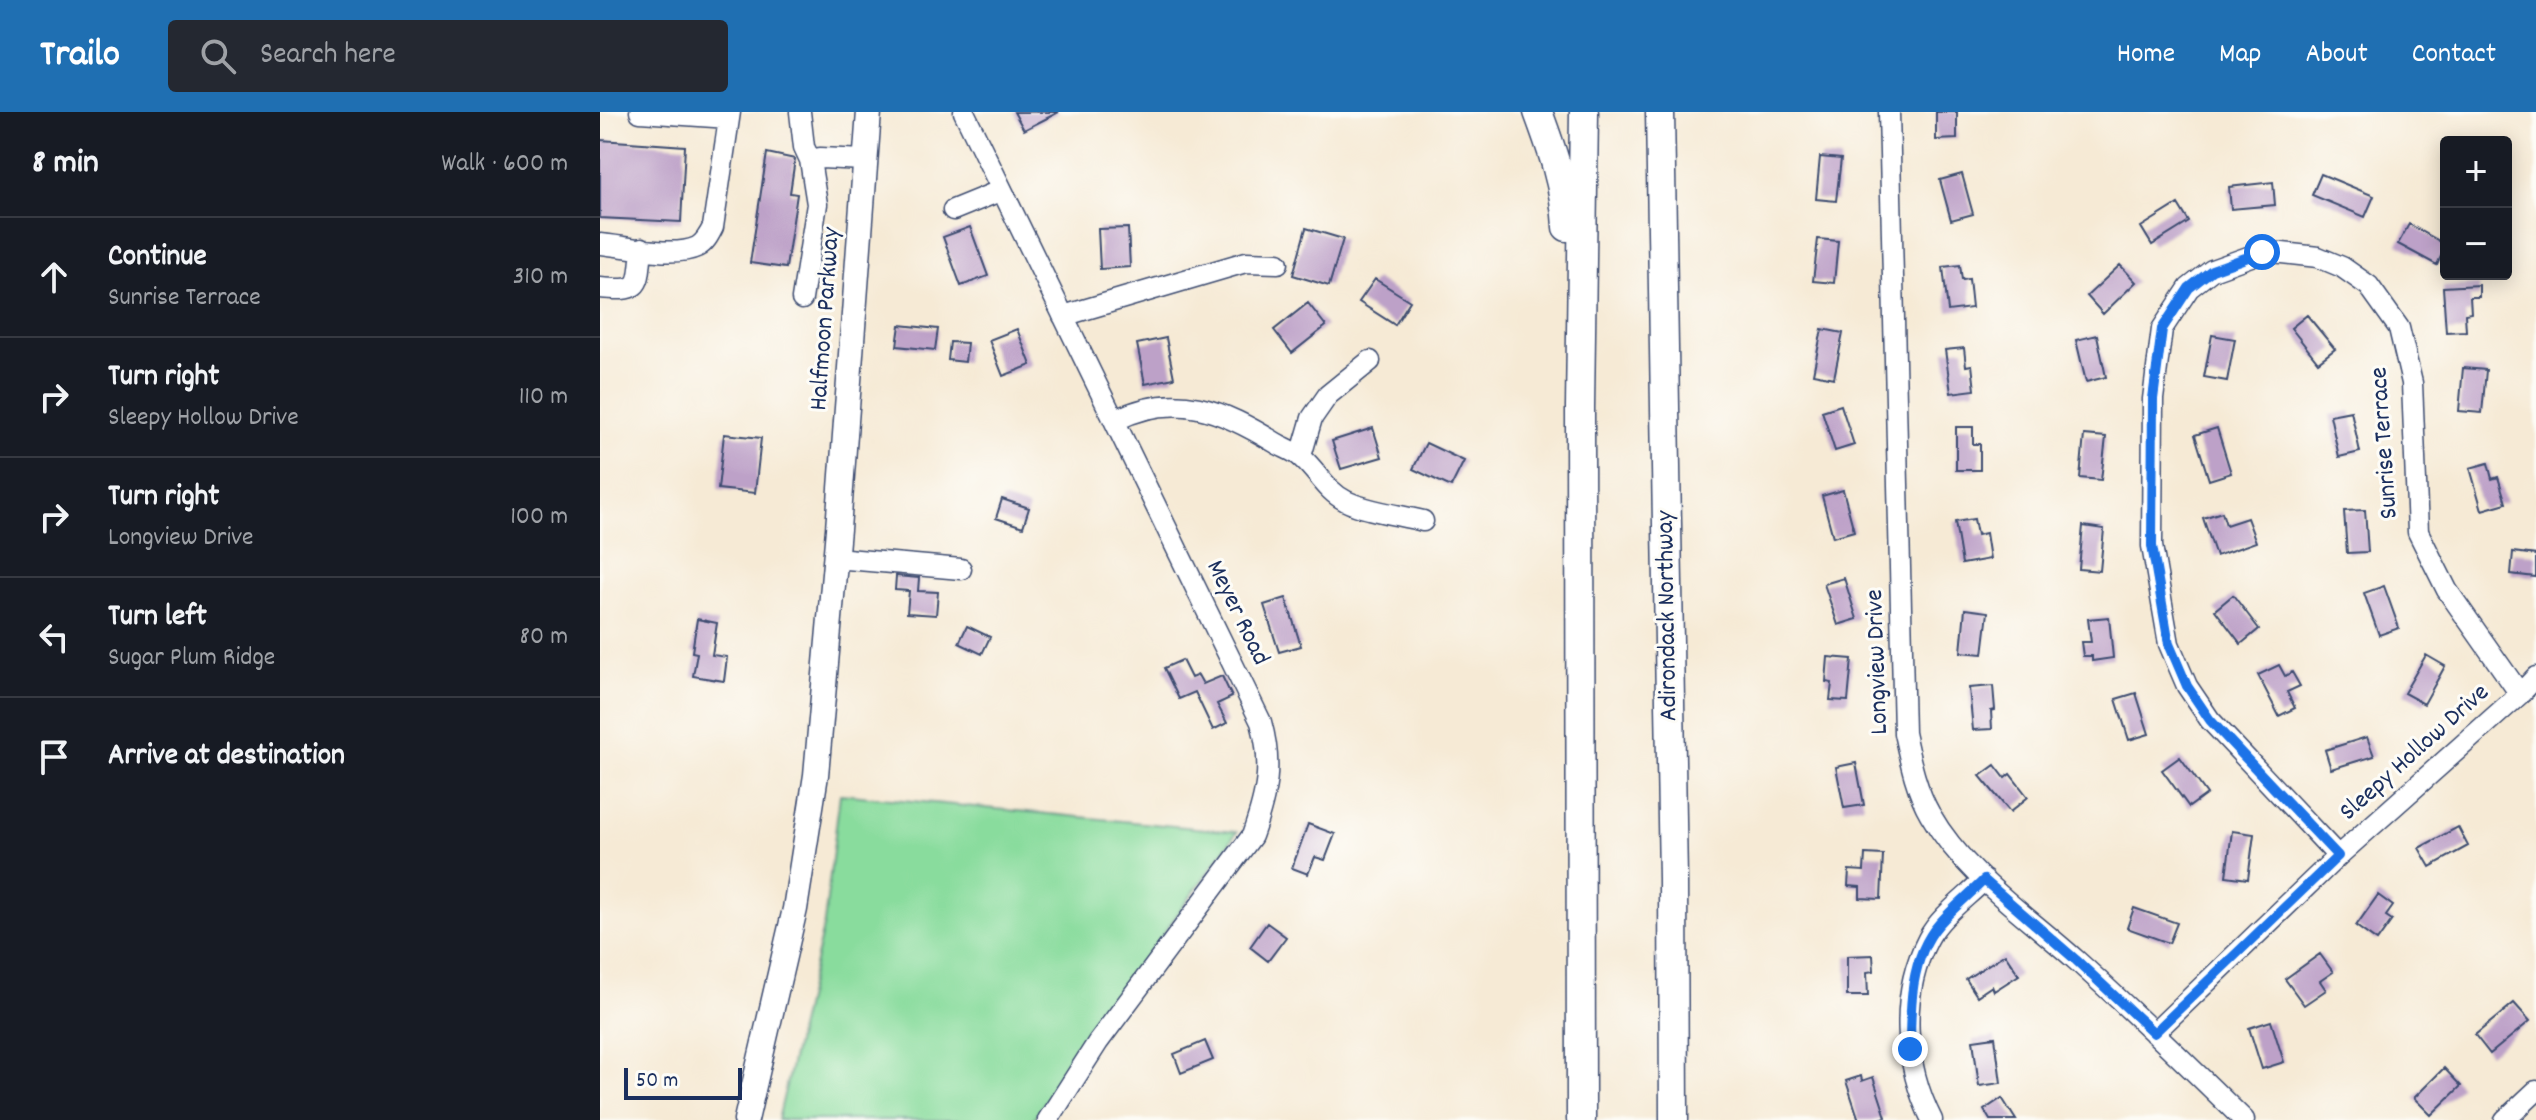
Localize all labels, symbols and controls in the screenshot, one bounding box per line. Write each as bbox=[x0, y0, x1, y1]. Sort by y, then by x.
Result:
search box bbox=[168, 20, 728, 92]
text: Trailo bbox=[40, 29, 120, 84]
icon: search bbox=[196, 34, 240, 78]
text: Search here bbox=[260, 35, 396, 78]
text: Home bbox=[2117, 36, 2175, 76]
text: Map bbox=[2219, 36, 2261, 76]
text: About bbox=[2305, 36, 2368, 76]
text: Contact bbox=[2412, 36, 2496, 76]
map controls bbox=[2440, 136, 2512, 280]
button: + bbox=[2440, 136, 2512, 208]
text: 8 min bbox=[32, 140, 99, 189]
text: Walk · 600 m bbox=[441, 146, 568, 183]
button: − bbox=[2440, 208, 2512, 280]
street label: Halfmoon Parkway bbox=[801, 226, 851, 412]
route start bbox=[2244, 234, 2280, 270]
text: Continue bbox=[108, 237, 207, 280]
icon: ahead bbox=[32, 255, 76, 299]
text: 310 m bbox=[513, 259, 568, 296]
text: Sunrise Terrace bbox=[108, 280, 261, 317]
text: Turn right bbox=[108, 357, 219, 400]
street label: Sunrise Terrace bbox=[2361, 366, 2409, 520]
icon: right bbox=[32, 375, 76, 419]
text: 110 m bbox=[519, 379, 568, 416]
text: Sleepy Hollow Drive bbox=[108, 400, 299, 437]
text: Turn right bbox=[108, 477, 219, 520]
icon: right bbox=[32, 495, 76, 539]
text: 100 m bbox=[510, 499, 568, 536]
street label: Adirondack Northway bbox=[1648, 510, 1688, 722]
text: Longview Drive bbox=[108, 520, 253, 557]
street label: Meyer Road bbox=[1196, 554, 1278, 672]
street label: Longview Drive bbox=[1857, 589, 1899, 735]
text: Turn left bbox=[108, 597, 207, 640]
icon: left bbox=[32, 615, 76, 659]
text: 80 m bbox=[520, 619, 568, 656]
text: Sugar Plum Ridge bbox=[108, 640, 275, 677]
street label: Sleepy Hollow Drive bbox=[2332, 675, 2498, 831]
icon: arrive bbox=[32, 735, 76, 779]
text: Arrive at destination bbox=[108, 736, 345, 779]
route end bbox=[1892, 1031, 1928, 1067]
scale bar bbox=[624, 1064, 742, 1100]
text: 50 m bbox=[636, 1066, 678, 1097]

